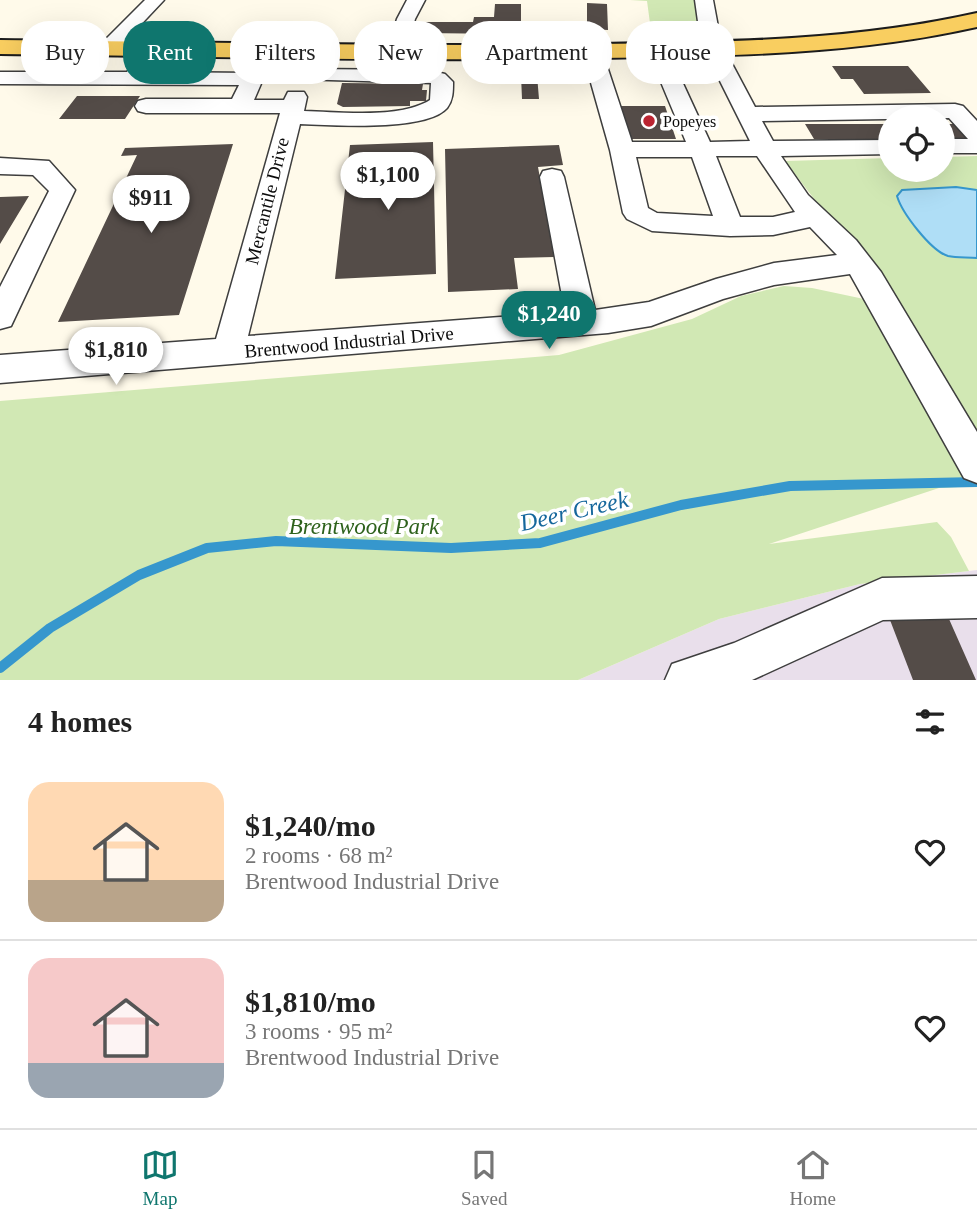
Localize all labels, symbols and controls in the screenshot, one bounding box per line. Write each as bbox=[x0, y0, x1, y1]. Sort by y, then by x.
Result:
chip: Buy bbox=[21, 21, 109, 84]
chip: Rent bbox=[123, 21, 216, 84]
chip: Filters bbox=[230, 21, 340, 84]
chip: New bbox=[354, 21, 447, 84]
chip: Apartment bbox=[461, 21, 612, 84]
chip: House bbox=[626, 21, 735, 84]
map controls bbox=[878, 105, 955, 182]
button: locate bbox=[878, 105, 955, 182]
marker: Popeyes bbox=[641, 113, 657, 129]
place label: Popeyes bbox=[663, 113, 716, 131]
street label: Mercantile Drive bbox=[241, 135, 293, 267]
pin: $1,100 bbox=[331, 152, 445, 212]
text: $1,100 bbox=[356, 162, 420, 187]
pin: $911 bbox=[110, 176, 192, 235]
text: $911 bbox=[129, 185, 173, 210]
pin: $1,240 bbox=[492, 292, 606, 351]
text: $1,240 bbox=[517, 301, 581, 326]
street label: Brentwood Industrial Drive bbox=[243, 322, 455, 362]
pin: $1,810 bbox=[59, 328, 173, 387]
text: $1,810 bbox=[84, 337, 148, 362]
water label: Deer Creek bbox=[516, 486, 631, 536]
park label: Brentwood Park bbox=[289, 514, 440, 539]
icon: filters bbox=[911, 703, 949, 741]
text: 4 homes bbox=[28, 705, 132, 738]
text: $1,240/mo bbox=[245, 809, 376, 842]
icon: home bbox=[84, 810, 168, 894]
icon: heart bbox=[911, 833, 949, 871]
text: 2 rooms · 68 m² bbox=[245, 843, 392, 868]
text: Brentwood Industrial Drive bbox=[245, 869, 499, 894]
text: $1,810/mo bbox=[245, 985, 376, 1018]
icon: home bbox=[84, 986, 168, 1070]
icon: heart bbox=[911, 1009, 949, 1047]
text: 3 rooms · 95 m² bbox=[245, 1019, 392, 1044]
text: Brentwood Industrial Drive bbox=[245, 1045, 499, 1070]
tab: Map bbox=[141, 1146, 179, 1210]
tab: Saved bbox=[461, 1146, 507, 1210]
tab: Home bbox=[790, 1146, 836, 1210]

